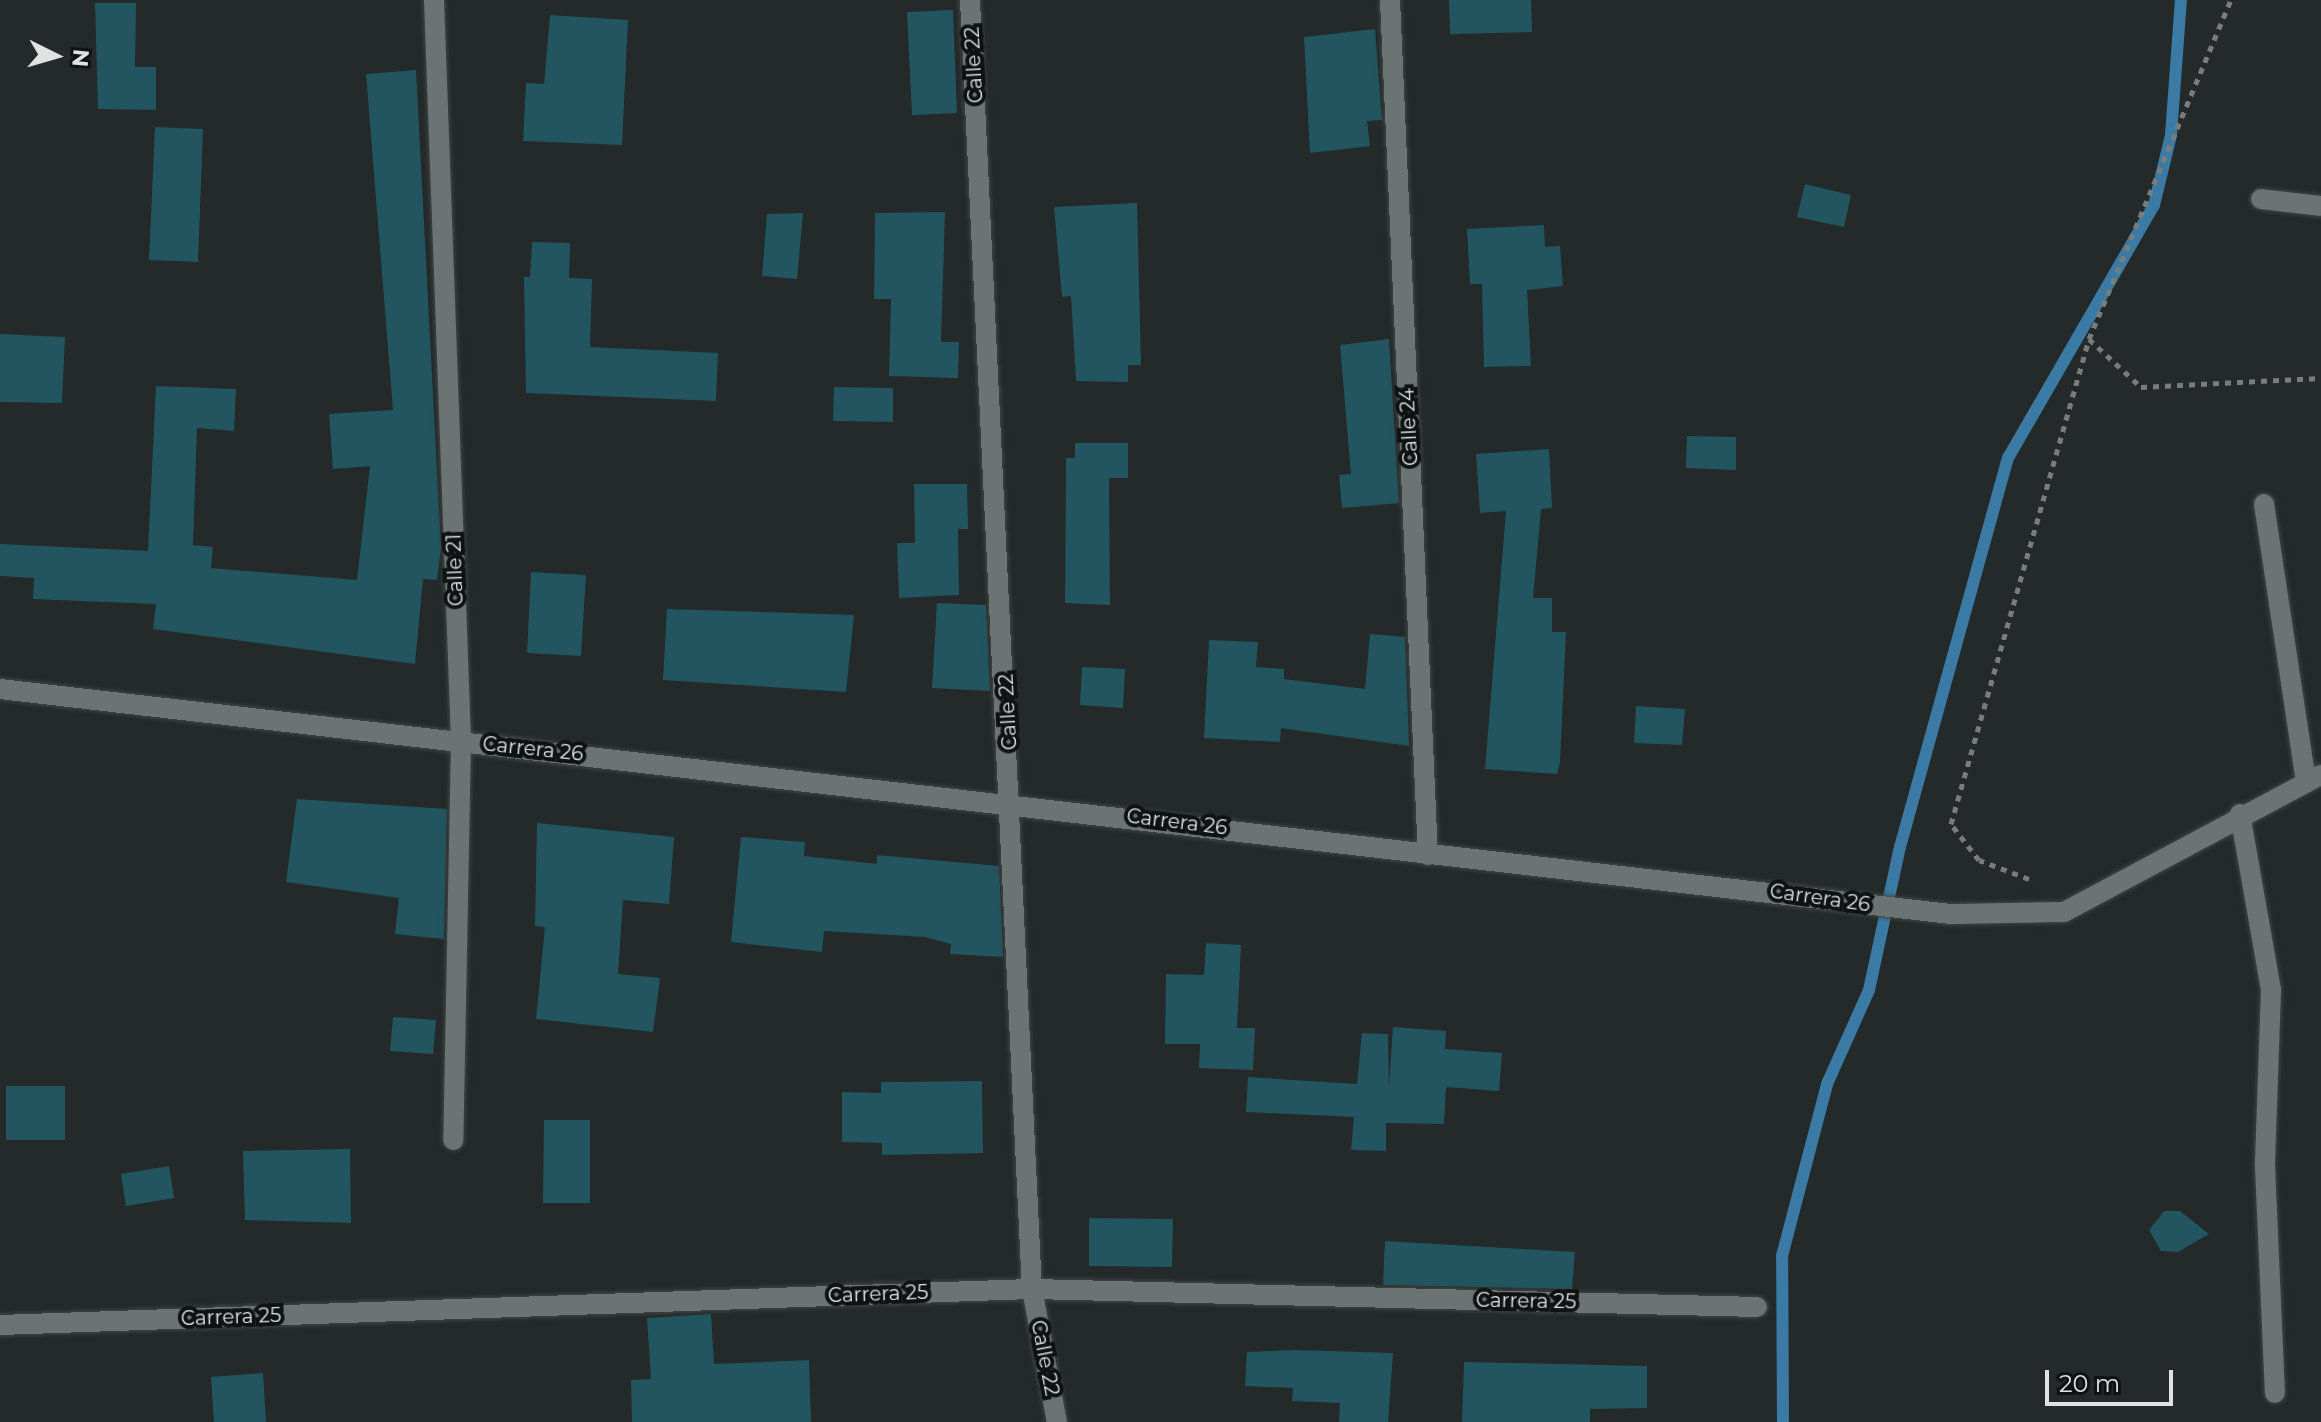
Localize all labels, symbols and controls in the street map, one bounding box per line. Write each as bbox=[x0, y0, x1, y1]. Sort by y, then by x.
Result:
north arrow bbox=[16, 16, 96, 96]
street label: Calle 22 bbox=[960, 26, 988, 104]
text: N bbox=[66, 48, 95, 68]
street label: Calle 24 bbox=[1395, 387, 1423, 467]
street label: Calle 21 bbox=[442, 533, 468, 607]
street label: Calle 22 bbox=[994, 673, 1022, 751]
street label: Carrera 26 bbox=[481, 732, 585, 766]
street label: Carrera 26 bbox=[1125, 804, 1229, 840]
street label: Carrera 26 bbox=[1768, 879, 1872, 917]
street label: Carrera 25 bbox=[827, 1280, 929, 1308]
street label: Carrera 25 bbox=[1476, 1288, 1576, 1314]
street label: Carrera 25 bbox=[180, 1303, 282, 1331]
street label: Calle 22 bbox=[1026, 1318, 1064, 1398]
scale bar bbox=[2049, 1354, 2177, 1404]
text: 20 m bbox=[2059, 1369, 2120, 1398]

